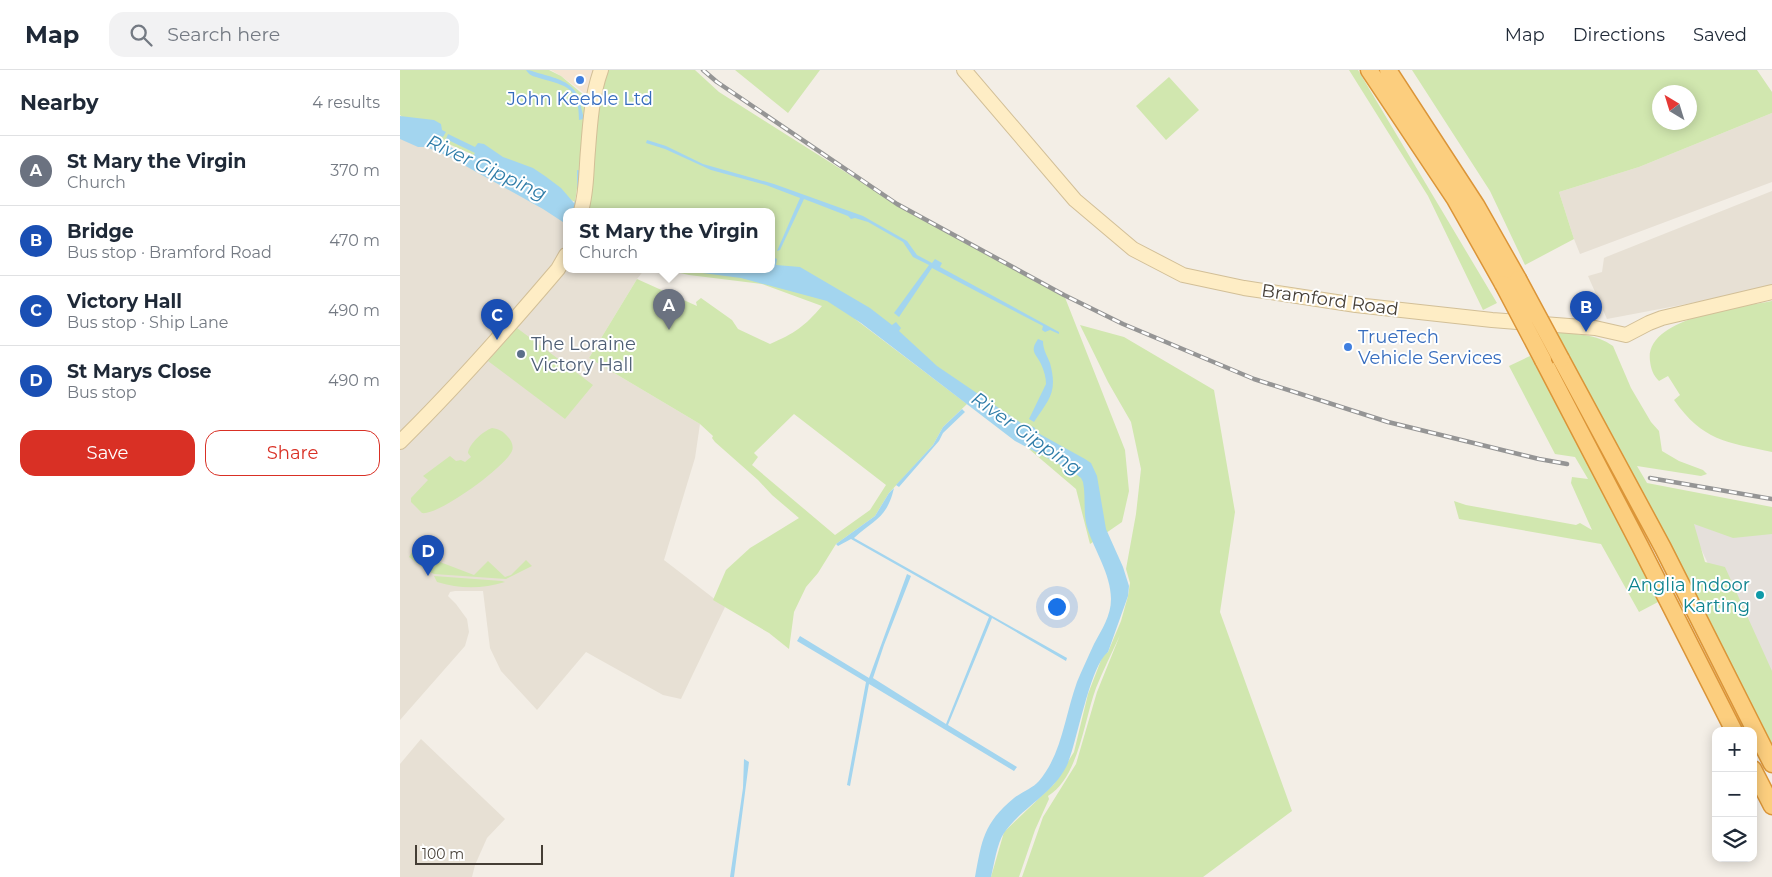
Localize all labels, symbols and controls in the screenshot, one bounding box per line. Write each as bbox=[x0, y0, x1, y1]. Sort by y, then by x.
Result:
search box bbox=[109, 12, 459, 57]
text: Map bbox=[25, 20, 79, 49]
icon: search bbox=[127, 21, 155, 49]
text: Search here bbox=[167, 23, 280, 46]
text: Map bbox=[1505, 24, 1545, 46]
text: Directions bbox=[1573, 24, 1665, 46]
text: Saved bbox=[1693, 24, 1747, 46]
marker: John Keeble Ltd bbox=[574, 74, 586, 86]
north arrow bbox=[1652, 85, 1697, 130]
place label: John Keeble Ltd bbox=[506, 88, 653, 110]
text: Nearby bbox=[20, 90, 99, 115]
text: 4 results bbox=[312, 93, 380, 112]
water label: River Gipping bbox=[423, 130, 550, 205]
text: St Mary the Virgin bbox=[67, 150, 246, 173]
text: A bbox=[30, 161, 42, 180]
text: 370 m bbox=[330, 161, 380, 180]
text: Church bbox=[67, 173, 126, 192]
popup bbox=[563, 208, 775, 273]
text: Bridge bbox=[67, 220, 134, 243]
text: St Mary the Virgin bbox=[579, 220, 759, 243]
text: B bbox=[30, 231, 42, 250]
text: 470 m bbox=[329, 231, 380, 250]
text: Bus stop · Bramford Road bbox=[67, 243, 272, 262]
text: Church bbox=[579, 243, 638, 262]
street label: Bramford Road bbox=[1260, 280, 1400, 320]
pin: A bbox=[653, 289, 685, 330]
text: Victory Hall bbox=[67, 290, 182, 313]
pin: B bbox=[1570, 291, 1602, 332]
pin: C bbox=[481, 299, 513, 340]
text: C bbox=[30, 301, 42, 320]
text: 490 m bbox=[328, 301, 380, 320]
text: Bus stop · Ship Lane bbox=[67, 313, 228, 332]
place label: TrueTech Vehicle Services bbox=[1358, 326, 1502, 369]
place label: The Loraine Victory Hall bbox=[531, 333, 636, 376]
marker: TrueTech Vehicle Services bbox=[1342, 341, 1354, 353]
marker: The Loraine Victory Hall bbox=[515, 348, 527, 360]
text: St Marys Close bbox=[67, 360, 212, 383]
text: D bbox=[29, 371, 43, 390]
text: 490 m bbox=[328, 371, 380, 390]
text: Bus stop bbox=[67, 383, 137, 402]
water label: River Gipping bbox=[967, 387, 1086, 480]
button: Save bbox=[20, 430, 195, 476]
button: Share bbox=[205, 430, 380, 476]
pin: D bbox=[412, 535, 444, 576]
place label: Anglia Indoor Karting bbox=[1628, 574, 1750, 617]
marker: Anglia Indoor Karting bbox=[1754, 589, 1766, 601]
your location bbox=[1044, 594, 1070, 620]
map controls bbox=[1712, 727, 1757, 862]
button: + bbox=[1712, 727, 1757, 772]
button: − bbox=[1712, 772, 1757, 817]
button: layers bbox=[1712, 817, 1757, 862]
scale bar bbox=[415, 842, 542, 865]
text: 100 m bbox=[422, 845, 464, 863]

